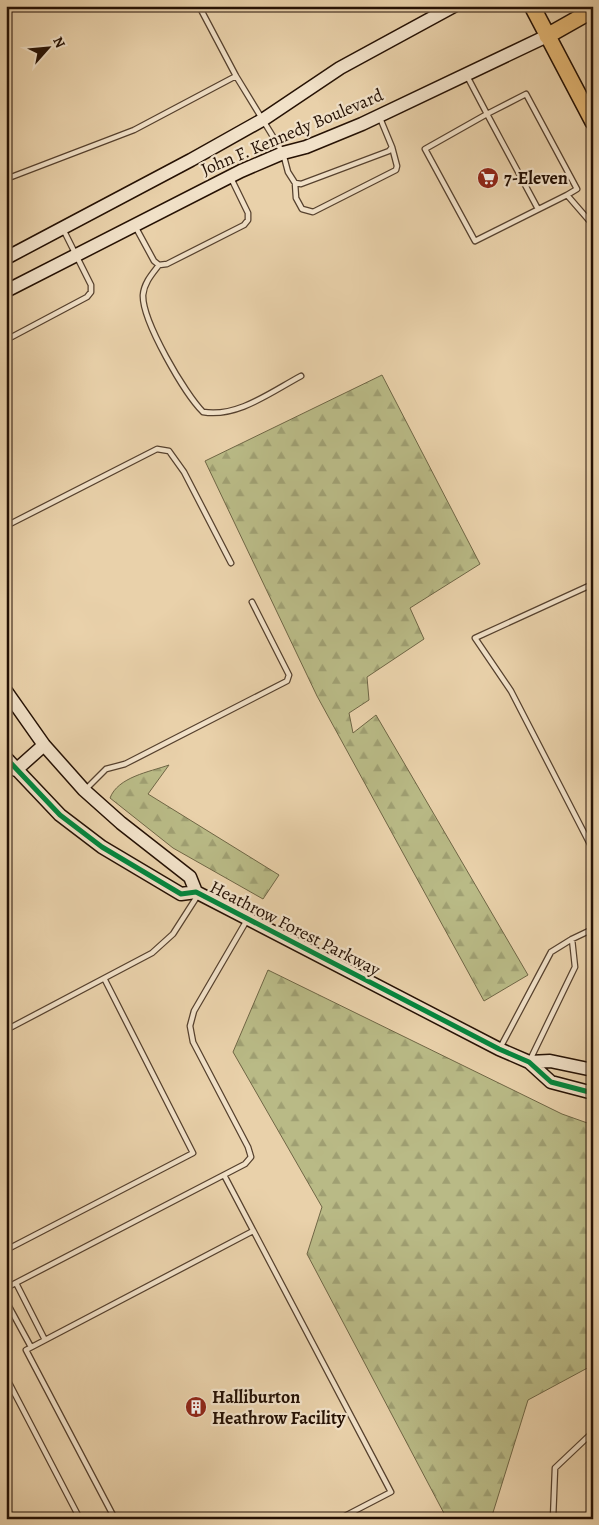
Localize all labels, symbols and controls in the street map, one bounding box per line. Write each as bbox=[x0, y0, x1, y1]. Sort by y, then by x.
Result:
north arrow bbox=[22, 22, 72, 72]
text: N bbox=[48, 33, 70, 51]
street label: John F. Kennedy Boulevard bbox=[197, 83, 387, 181]
supermarket icon: 7-Eleven bbox=[476, 166, 500, 190]
place label: 7-Eleven bbox=[504, 166, 568, 190]
street label: Heathrow Forest Parkway bbox=[206, 875, 385, 982]
place label: Halliburton Heathrow Facility bbox=[212, 1385, 346, 1430]
building icon: Halliburton Heathrow Facility bbox=[184, 1395, 208, 1419]

